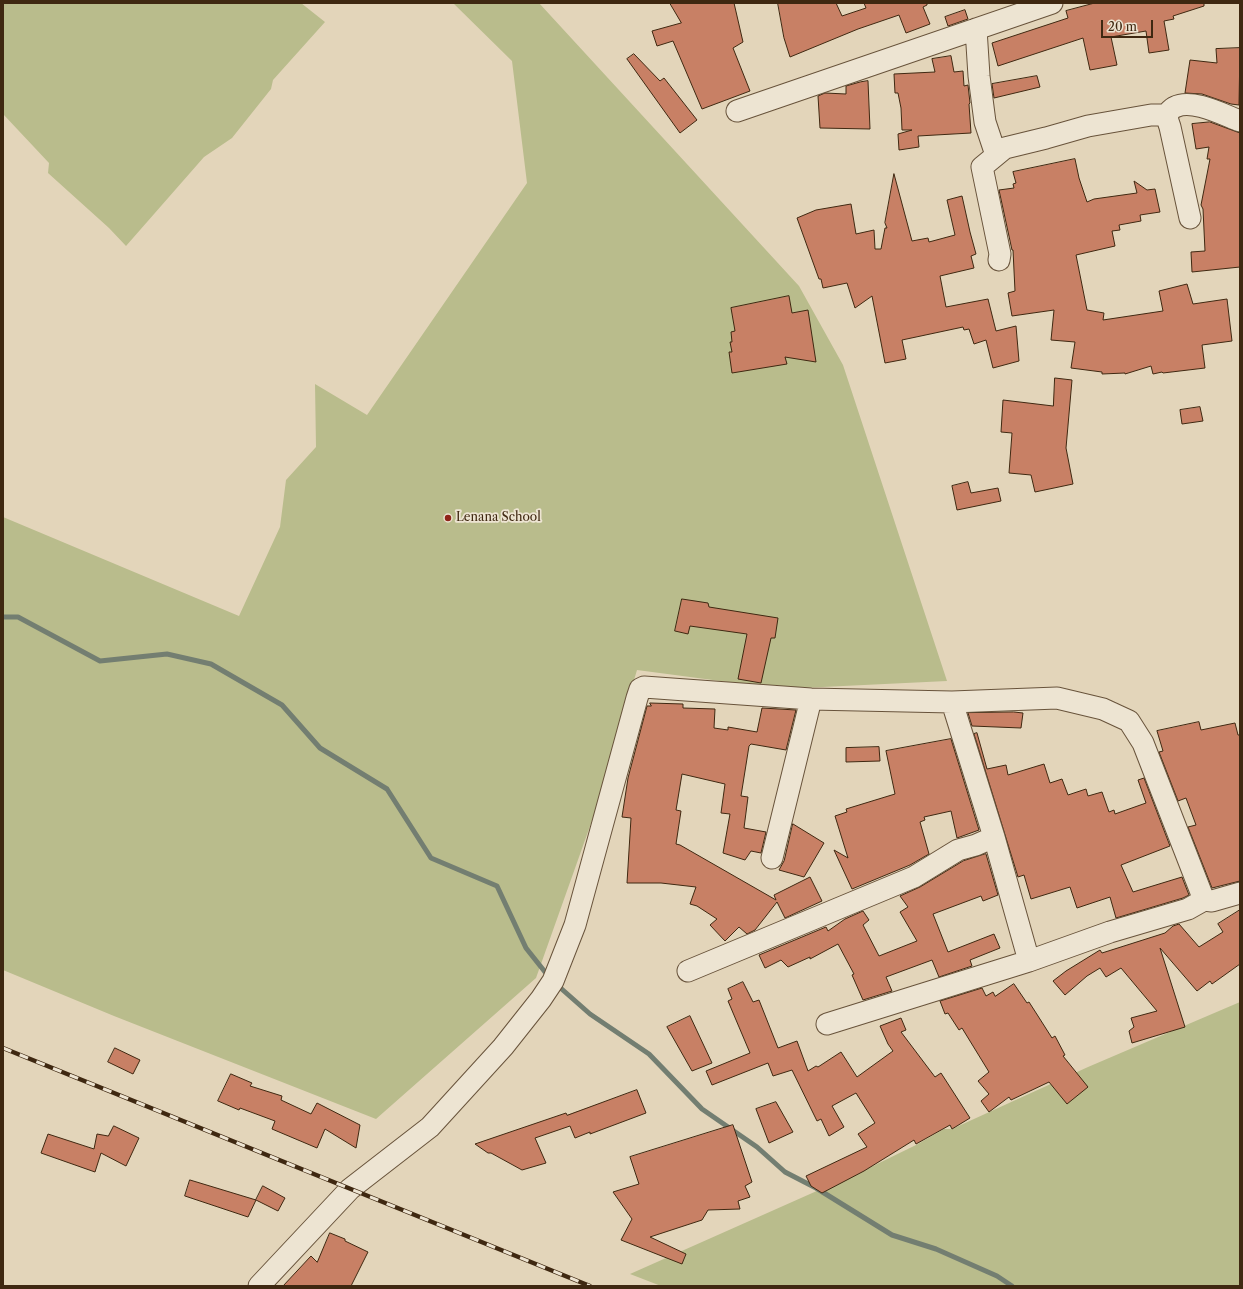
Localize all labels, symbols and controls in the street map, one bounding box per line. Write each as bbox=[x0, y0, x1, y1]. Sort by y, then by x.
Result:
scale bar bbox=[1103, 12, 1155, 38]
text: 20 m bbox=[1108, 19, 1137, 34]
place label: Lenana School bbox=[456, 511, 541, 525]
marker: Lenana School bbox=[443, 513, 453, 523]

